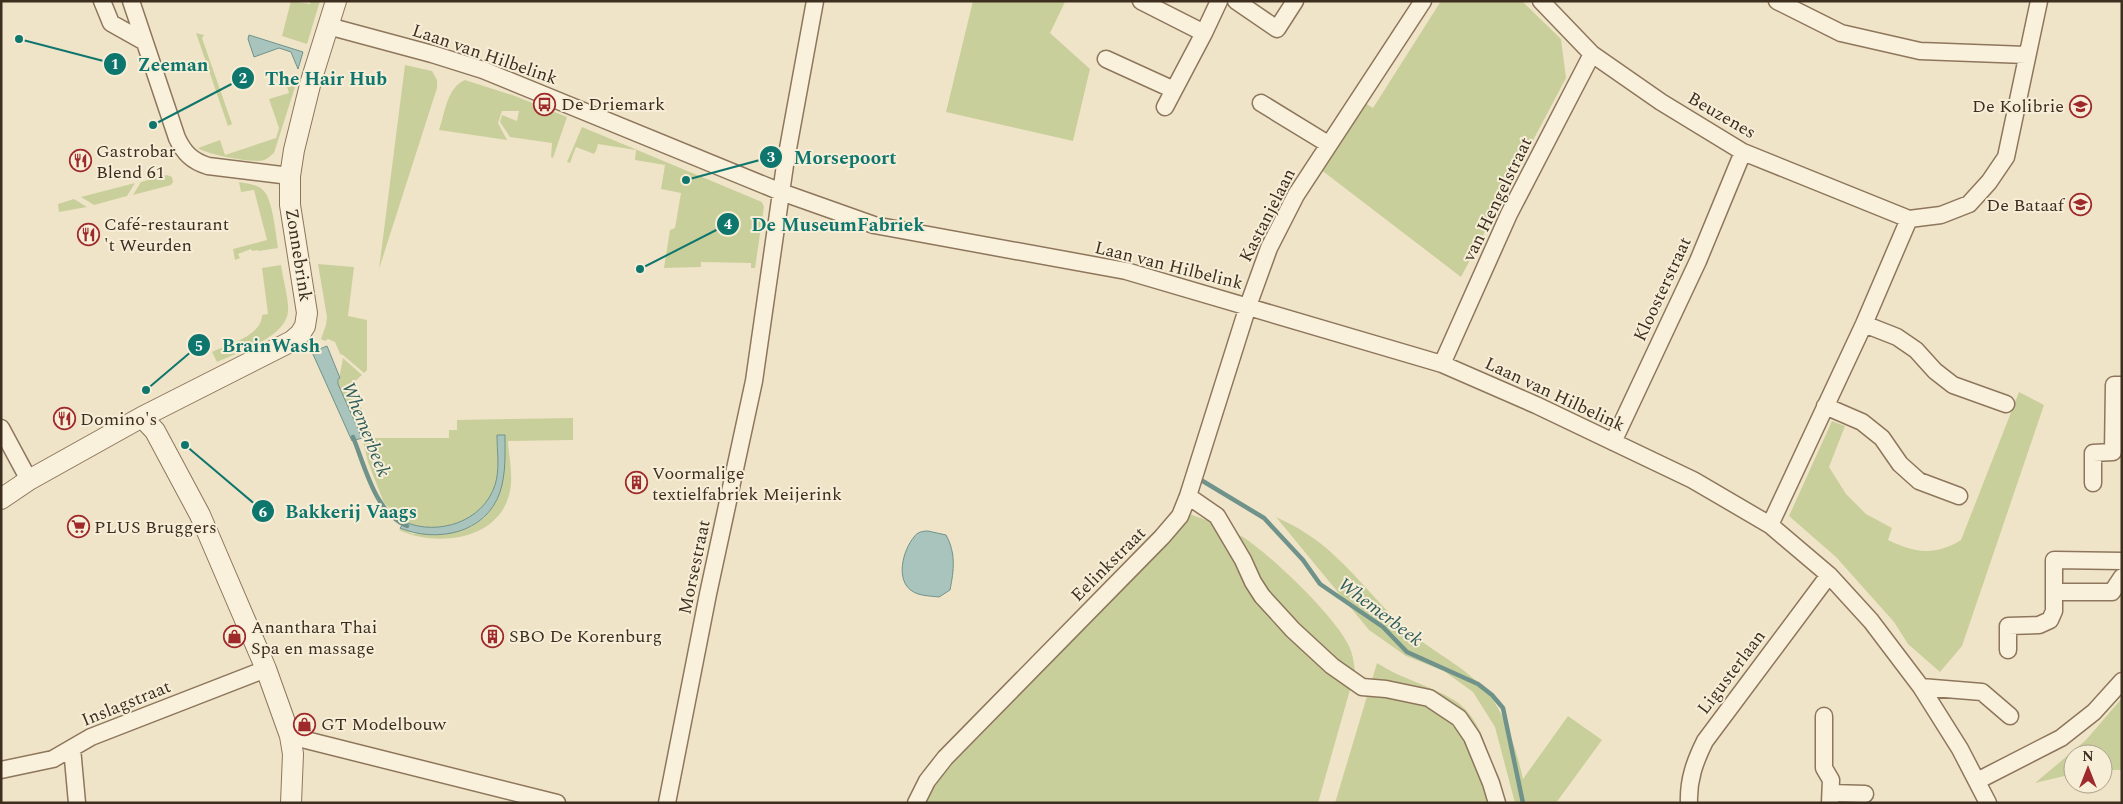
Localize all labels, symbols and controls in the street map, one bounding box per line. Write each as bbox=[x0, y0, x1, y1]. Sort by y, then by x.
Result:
street label: Laan van Hilbelink bbox=[408, 17, 561, 92]
callout: Zeeman bbox=[102, 47, 218, 81]
text: Zeeman bbox=[138, 51, 209, 80]
text: 1 bbox=[111, 53, 119, 76]
callout: The Hair Hub bbox=[230, 61, 398, 95]
text: The Hair Hub bbox=[265, 65, 387, 94]
text: 2 bbox=[239, 67, 247, 90]
street label: Beuzenes bbox=[1683, 85, 1761, 146]
place label: De Driemark bbox=[561, 91, 665, 118]
bus stop icon: De Driemark bbox=[533, 92, 557, 116]
place label: De Kolibrie bbox=[1972, 93, 2064, 120]
school or university icon: De Kolibrie bbox=[2068, 94, 2092, 118]
street label: van Hengelstraat bbox=[1455, 133, 1539, 267]
place label: Gastrobar Blend 61 bbox=[96, 138, 176, 186]
callout: Morsepoort bbox=[758, 140, 906, 174]
text: Morsepoort bbox=[793, 144, 897, 173]
text: 3 bbox=[767, 146, 775, 169]
restaurant icon: Gastrobar Blend 61 bbox=[68, 149, 92, 173]
street label: Kastanjelaan bbox=[1232, 164, 1303, 267]
place label: De Bataaf bbox=[1986, 192, 2066, 219]
school or university icon: De Bataaf bbox=[2068, 193, 2092, 217]
street label: Zonnebrink bbox=[278, 207, 319, 304]
callout: De MuseumFabriek bbox=[716, 207, 934, 241]
place label: Café-restaurant 't Weurden bbox=[104, 211, 229, 259]
text: De MuseumFabriek bbox=[751, 211, 925, 240]
text: 4 bbox=[724, 213, 733, 236]
restaurant icon: Café-restaurant 't Weurden bbox=[76, 222, 100, 246]
street label: Kloosterstraat bbox=[1626, 232, 1699, 346]
street label: Laan van Hilbelink bbox=[1092, 234, 1246, 297]
callout: BrainWash bbox=[187, 328, 330, 362]
text: BrainWash bbox=[222, 332, 320, 361]
text: 5 bbox=[195, 335, 203, 358]
street label: Laan van Hilbelink bbox=[1480, 350, 1629, 439]
water label: Whemerbeek bbox=[333, 378, 398, 482]
place label: Domino's bbox=[80, 406, 157, 433]
restaurant icon: Domino's bbox=[52, 407, 76, 431]
place label: Voormalige textielfabriek Meijerink bbox=[652, 460, 842, 508]
building icon: Voormalige textielfabriek Meijerink bbox=[624, 471, 648, 495]
callout: Bakkerij Vaags bbox=[251, 494, 427, 528]
text: Bakkerij Vaags bbox=[285, 498, 417, 527]
text: 6 bbox=[259, 501, 267, 524]
place label: PLUS Bruggers bbox=[94, 514, 217, 541]
supermarket icon: PLUS Bruggers bbox=[66, 515, 90, 539]
street label: Morsestraat bbox=[671, 517, 718, 617]
street label: Eelinkstraat bbox=[1065, 521, 1152, 608]
water label: Whemerbeek bbox=[1331, 570, 1429, 654]
place label: Ananthara Thai Spa en massage bbox=[251, 614, 377, 662]
place label: SBO De Korenburg bbox=[509, 623, 662, 650]
building icon: SBO De Korenburg bbox=[481, 624, 505, 648]
street label: Ligusterlaan bbox=[1690, 624, 1772, 720]
shop icon: Ananthara Thai Spa en massage bbox=[223, 625, 247, 649]
street label: Inslagstraat bbox=[77, 673, 175, 734]
place label: GT Modelbouw bbox=[321, 711, 447, 738]
shop icon: GT Modelbouw bbox=[293, 712, 317, 736]
north arrow bbox=[2063, 744, 2113, 794]
text: N bbox=[2082, 746, 2094, 767]

